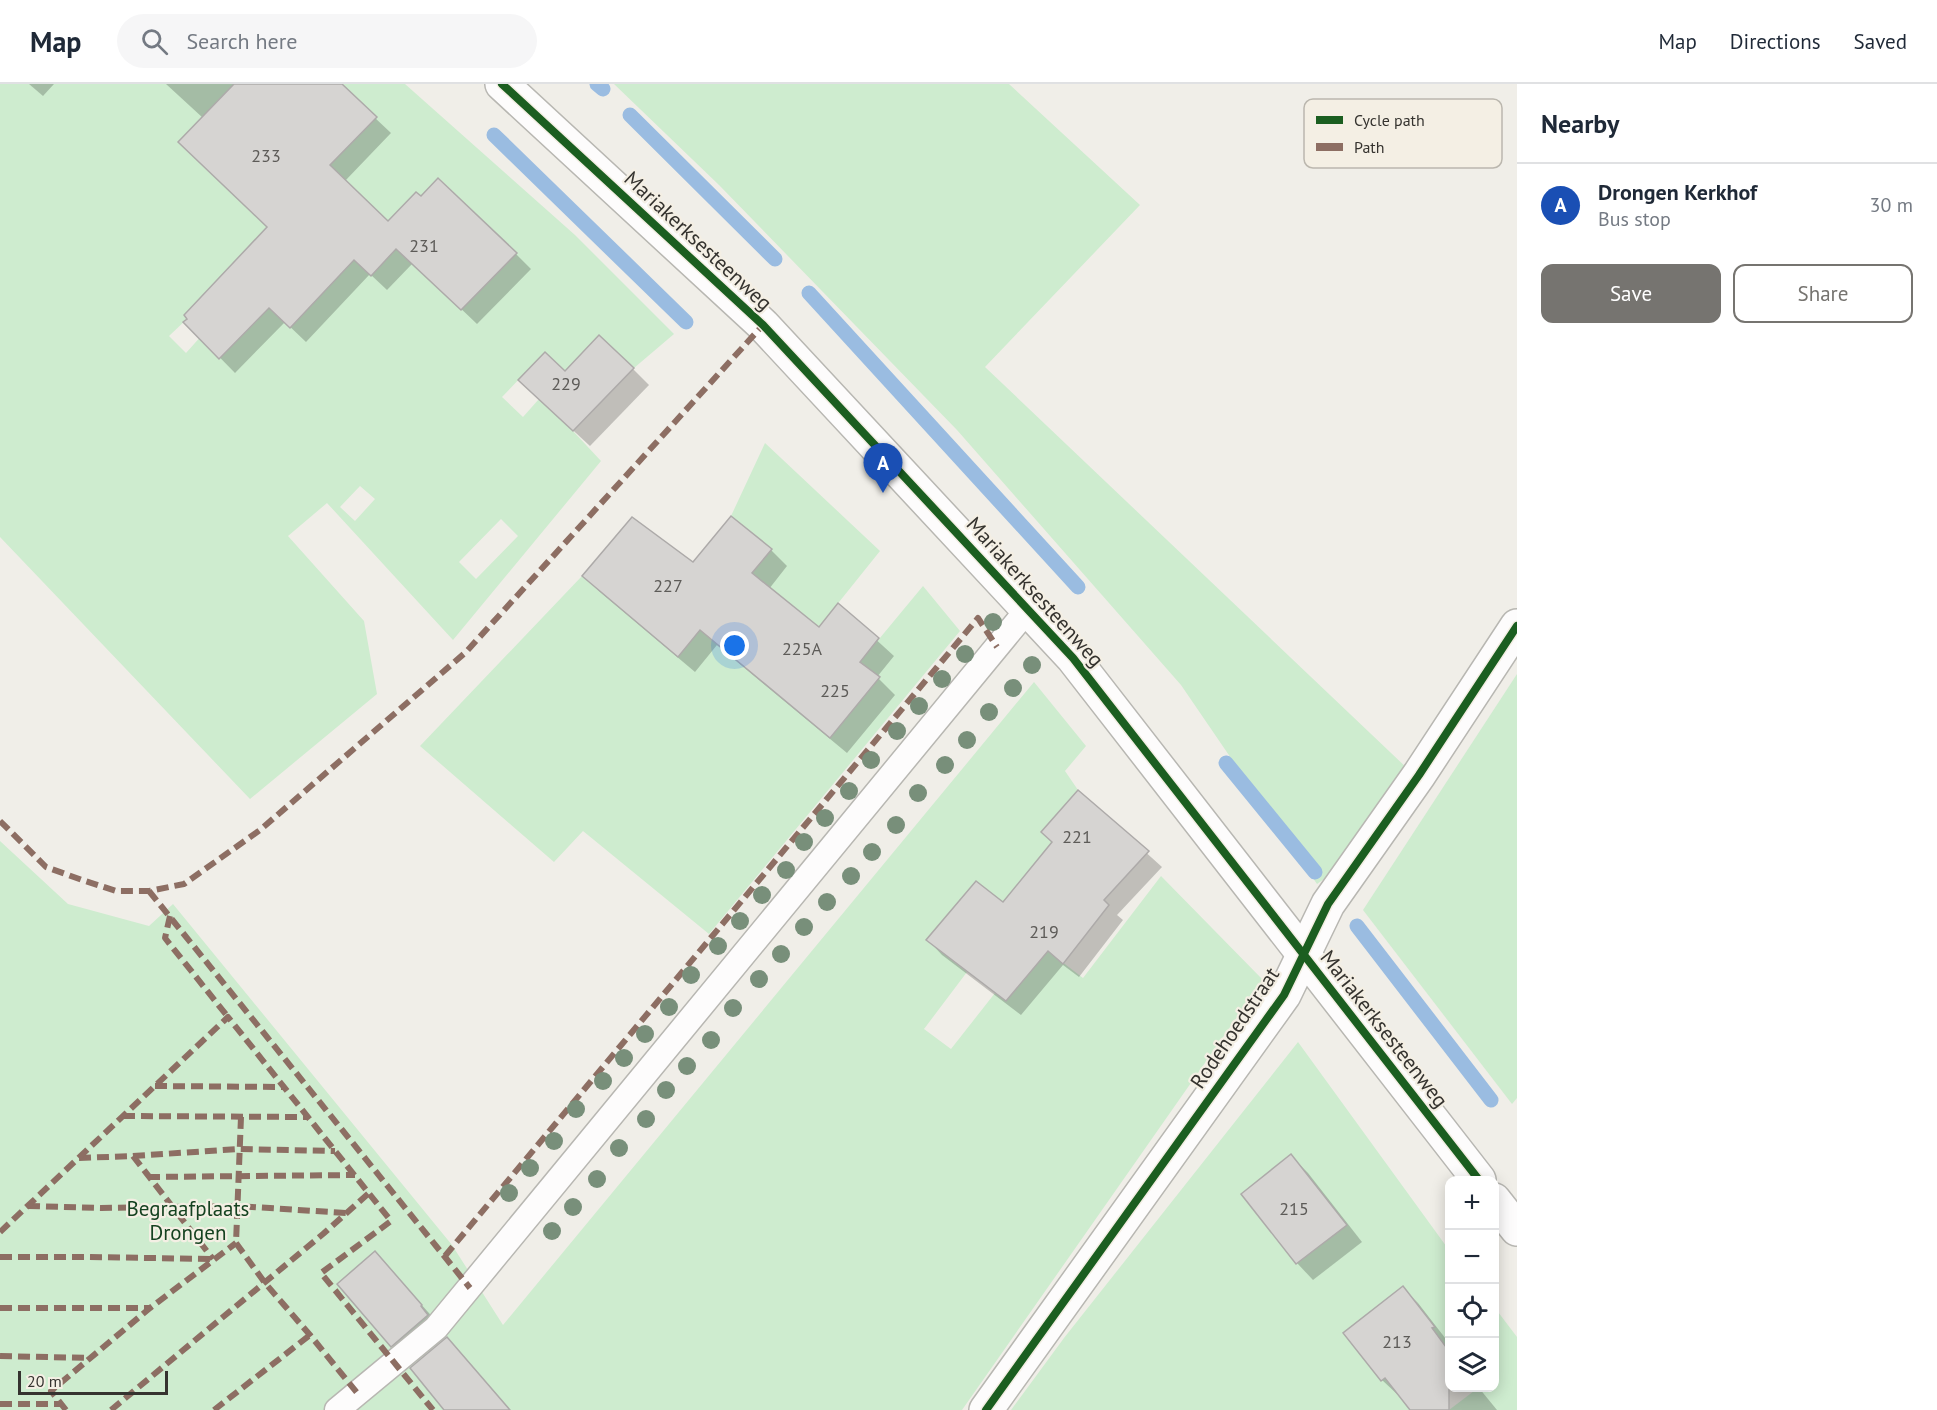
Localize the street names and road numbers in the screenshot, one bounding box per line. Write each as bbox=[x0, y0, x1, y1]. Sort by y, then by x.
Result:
street label: Mariakerksesteenweg bbox=[619, 165, 778, 316]
street label: Mariakerksesteenweg bbox=[961, 511, 1110, 672]
street label: Mariakerksesteenweg bbox=[1314, 944, 1454, 1113]
street label: Rodehoedstraat bbox=[1184, 962, 1285, 1093]

